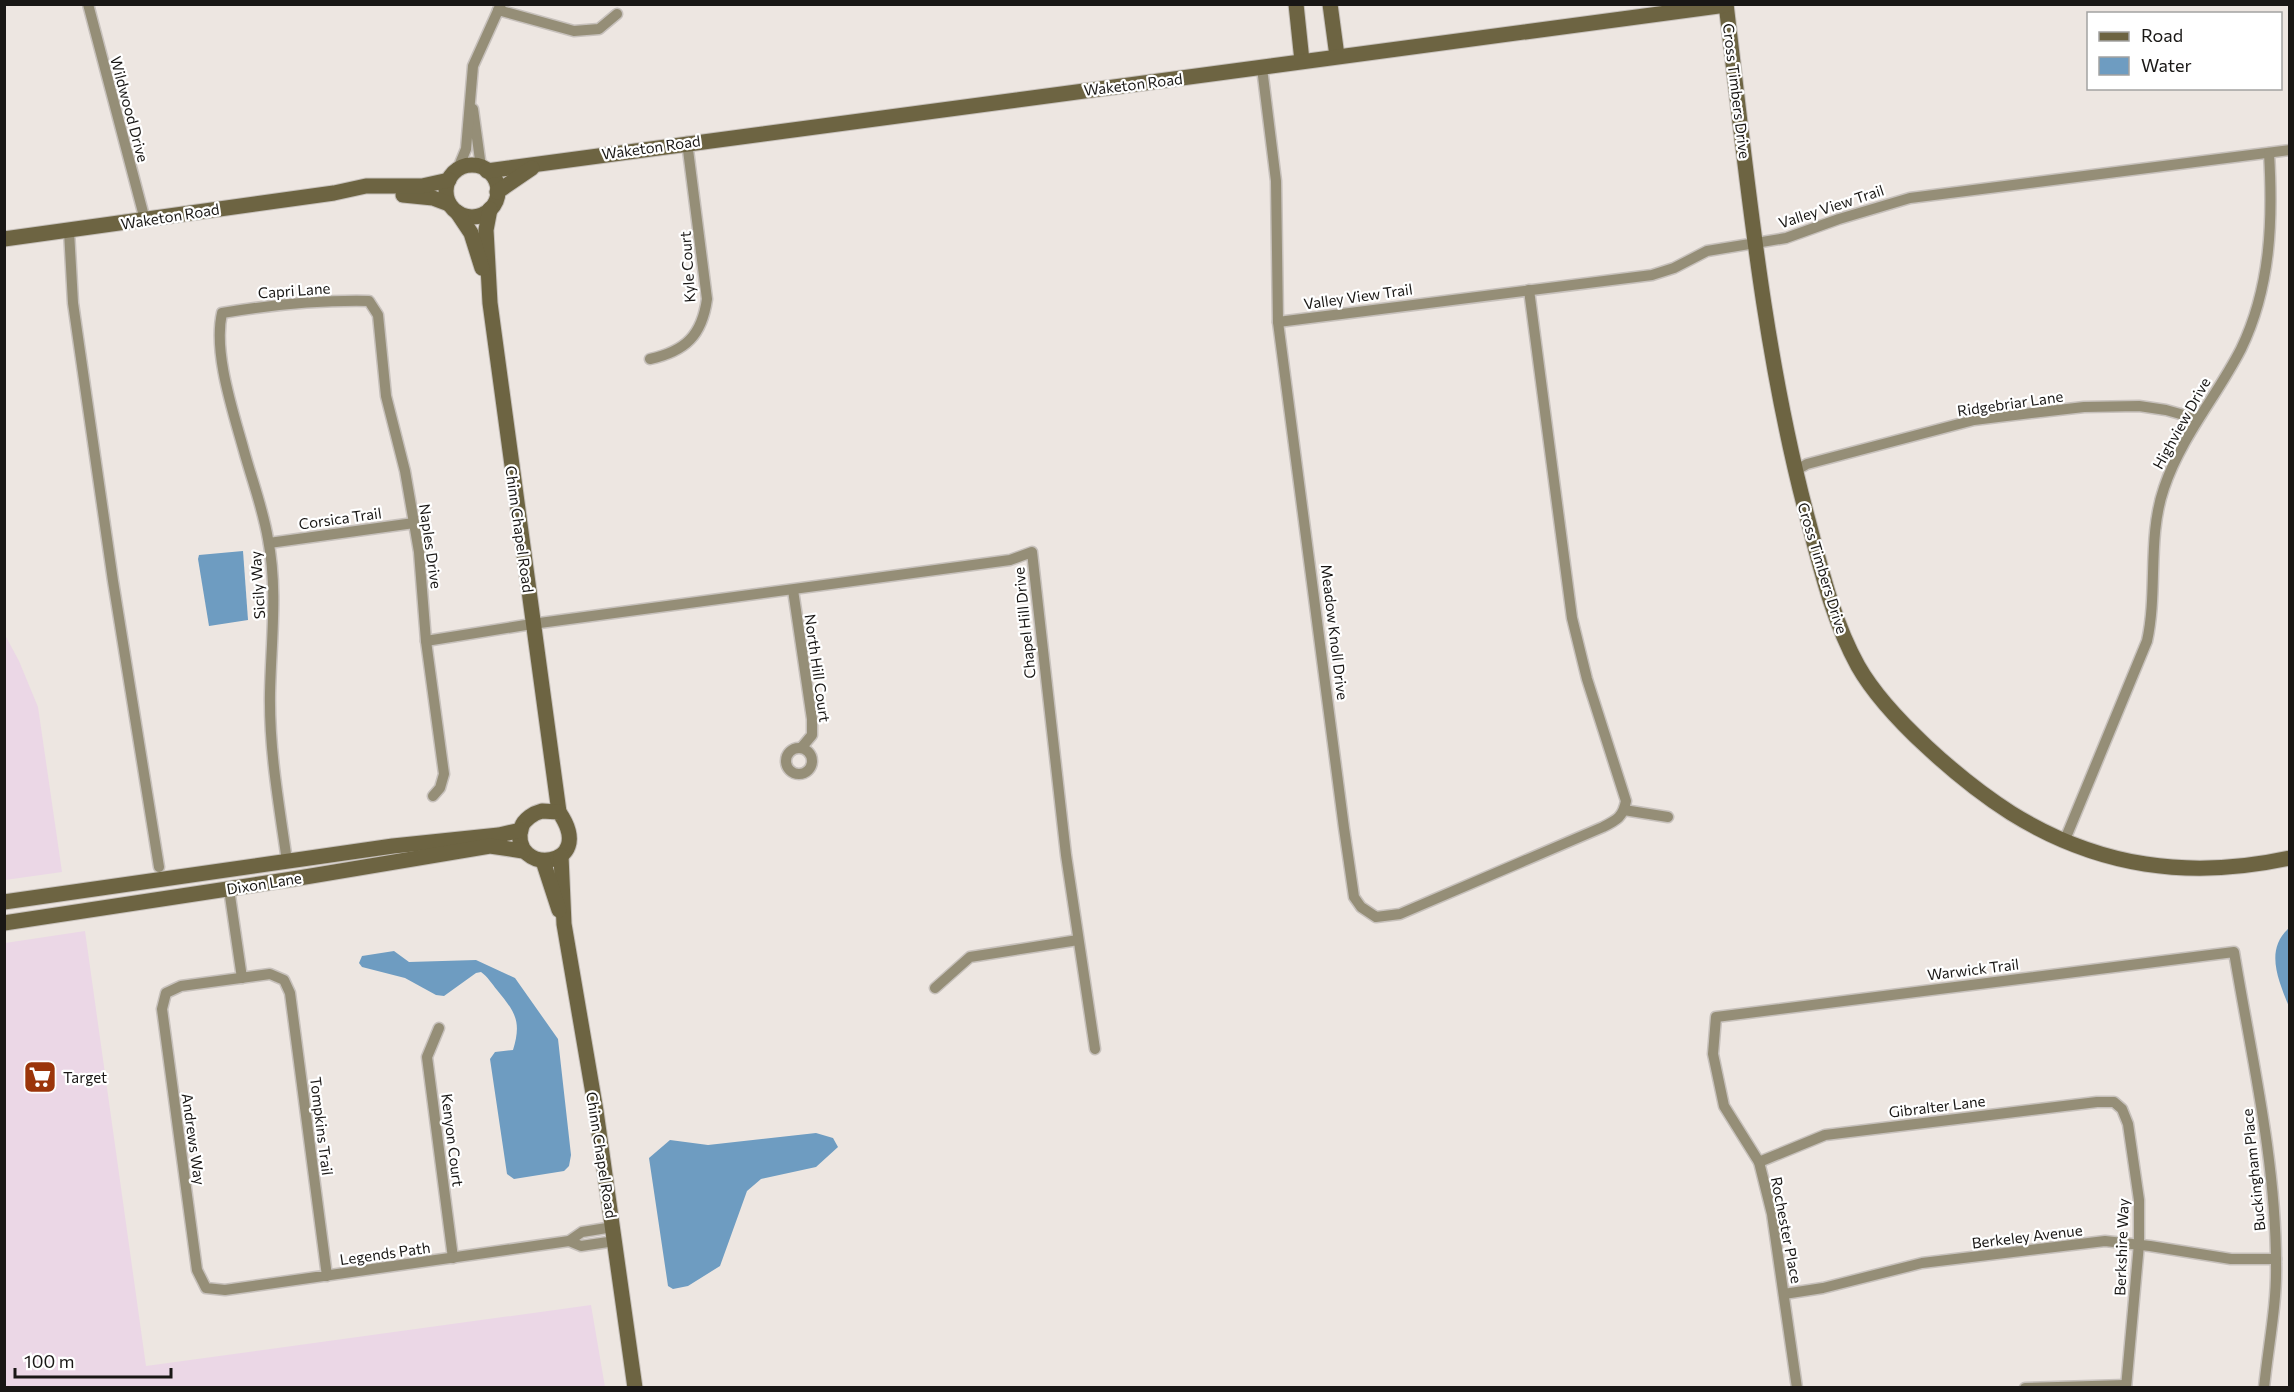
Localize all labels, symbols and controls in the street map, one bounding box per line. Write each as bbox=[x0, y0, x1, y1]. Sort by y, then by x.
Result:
legend bbox=[2087, 12, 2282, 90]
street label: Cross Timbers Drive bbox=[1720, 22, 1754, 160]
text: Road bbox=[2141, 24, 2183, 46]
street label: Wildwood Drive bbox=[107, 54, 153, 164]
text: Water bbox=[2141, 54, 2192, 76]
street label: Waketon Road bbox=[1083, 69, 1183, 99]
street label: Waketon Road bbox=[601, 131, 701, 163]
street label: Valley View Trail bbox=[1776, 180, 1886, 232]
street label: Waketon Road bbox=[119, 199, 221, 233]
street label: Kyle Court bbox=[676, 231, 698, 303]
street label: Capri Lane bbox=[257, 278, 331, 302]
street label: Valley View Trail bbox=[1302, 279, 1414, 313]
street label: Highview Drive bbox=[2148, 374, 2214, 472]
street label: Ridgebriar Lane bbox=[1956, 387, 2064, 419]
street label: Chinn Chapel Road bbox=[502, 464, 538, 594]
street label: Cross Timbers Drive bbox=[1794, 500, 1852, 636]
street label: Naples Drive bbox=[416, 502, 446, 590]
street label: Corsica Trail bbox=[297, 503, 383, 533]
street label: Sicily Way bbox=[246, 550, 268, 620]
street label: Meadow Knoll Drive bbox=[1318, 563, 1352, 701]
street label: Chapel Hill Drive bbox=[1009, 566, 1039, 680]
street label: North Hill Court bbox=[801, 613, 835, 723]
street label: Dixon Lane bbox=[225, 868, 303, 898]
street label: Warwick Trail bbox=[1926, 954, 2020, 984]
supermarket icon: Target bbox=[22, 1059, 58, 1095]
place label: Target bbox=[63, 1068, 107, 1086]
street label: Tompkins Trail bbox=[307, 1076, 337, 1176]
street label: Chinn Chapel Road bbox=[583, 1090, 621, 1220]
street label: Gibralter Lane bbox=[1888, 1091, 1986, 1121]
street label: Andrews Way bbox=[179, 1092, 209, 1186]
street label: Kenyon Court bbox=[438, 1092, 468, 1188]
street label: Buckingham Place bbox=[2238, 1108, 2268, 1232]
street label: Rochester Place bbox=[1768, 1175, 1806, 1285]
street label: Berkshire Way bbox=[2110, 1198, 2132, 1296]
street label: Berkeley Avenue bbox=[1971, 1220, 2083, 1252]
street label: Legends Path bbox=[339, 1238, 431, 1268]
scale bar bbox=[15, 1341, 171, 1379]
text: 100 m bbox=[24, 1350, 74, 1372]

